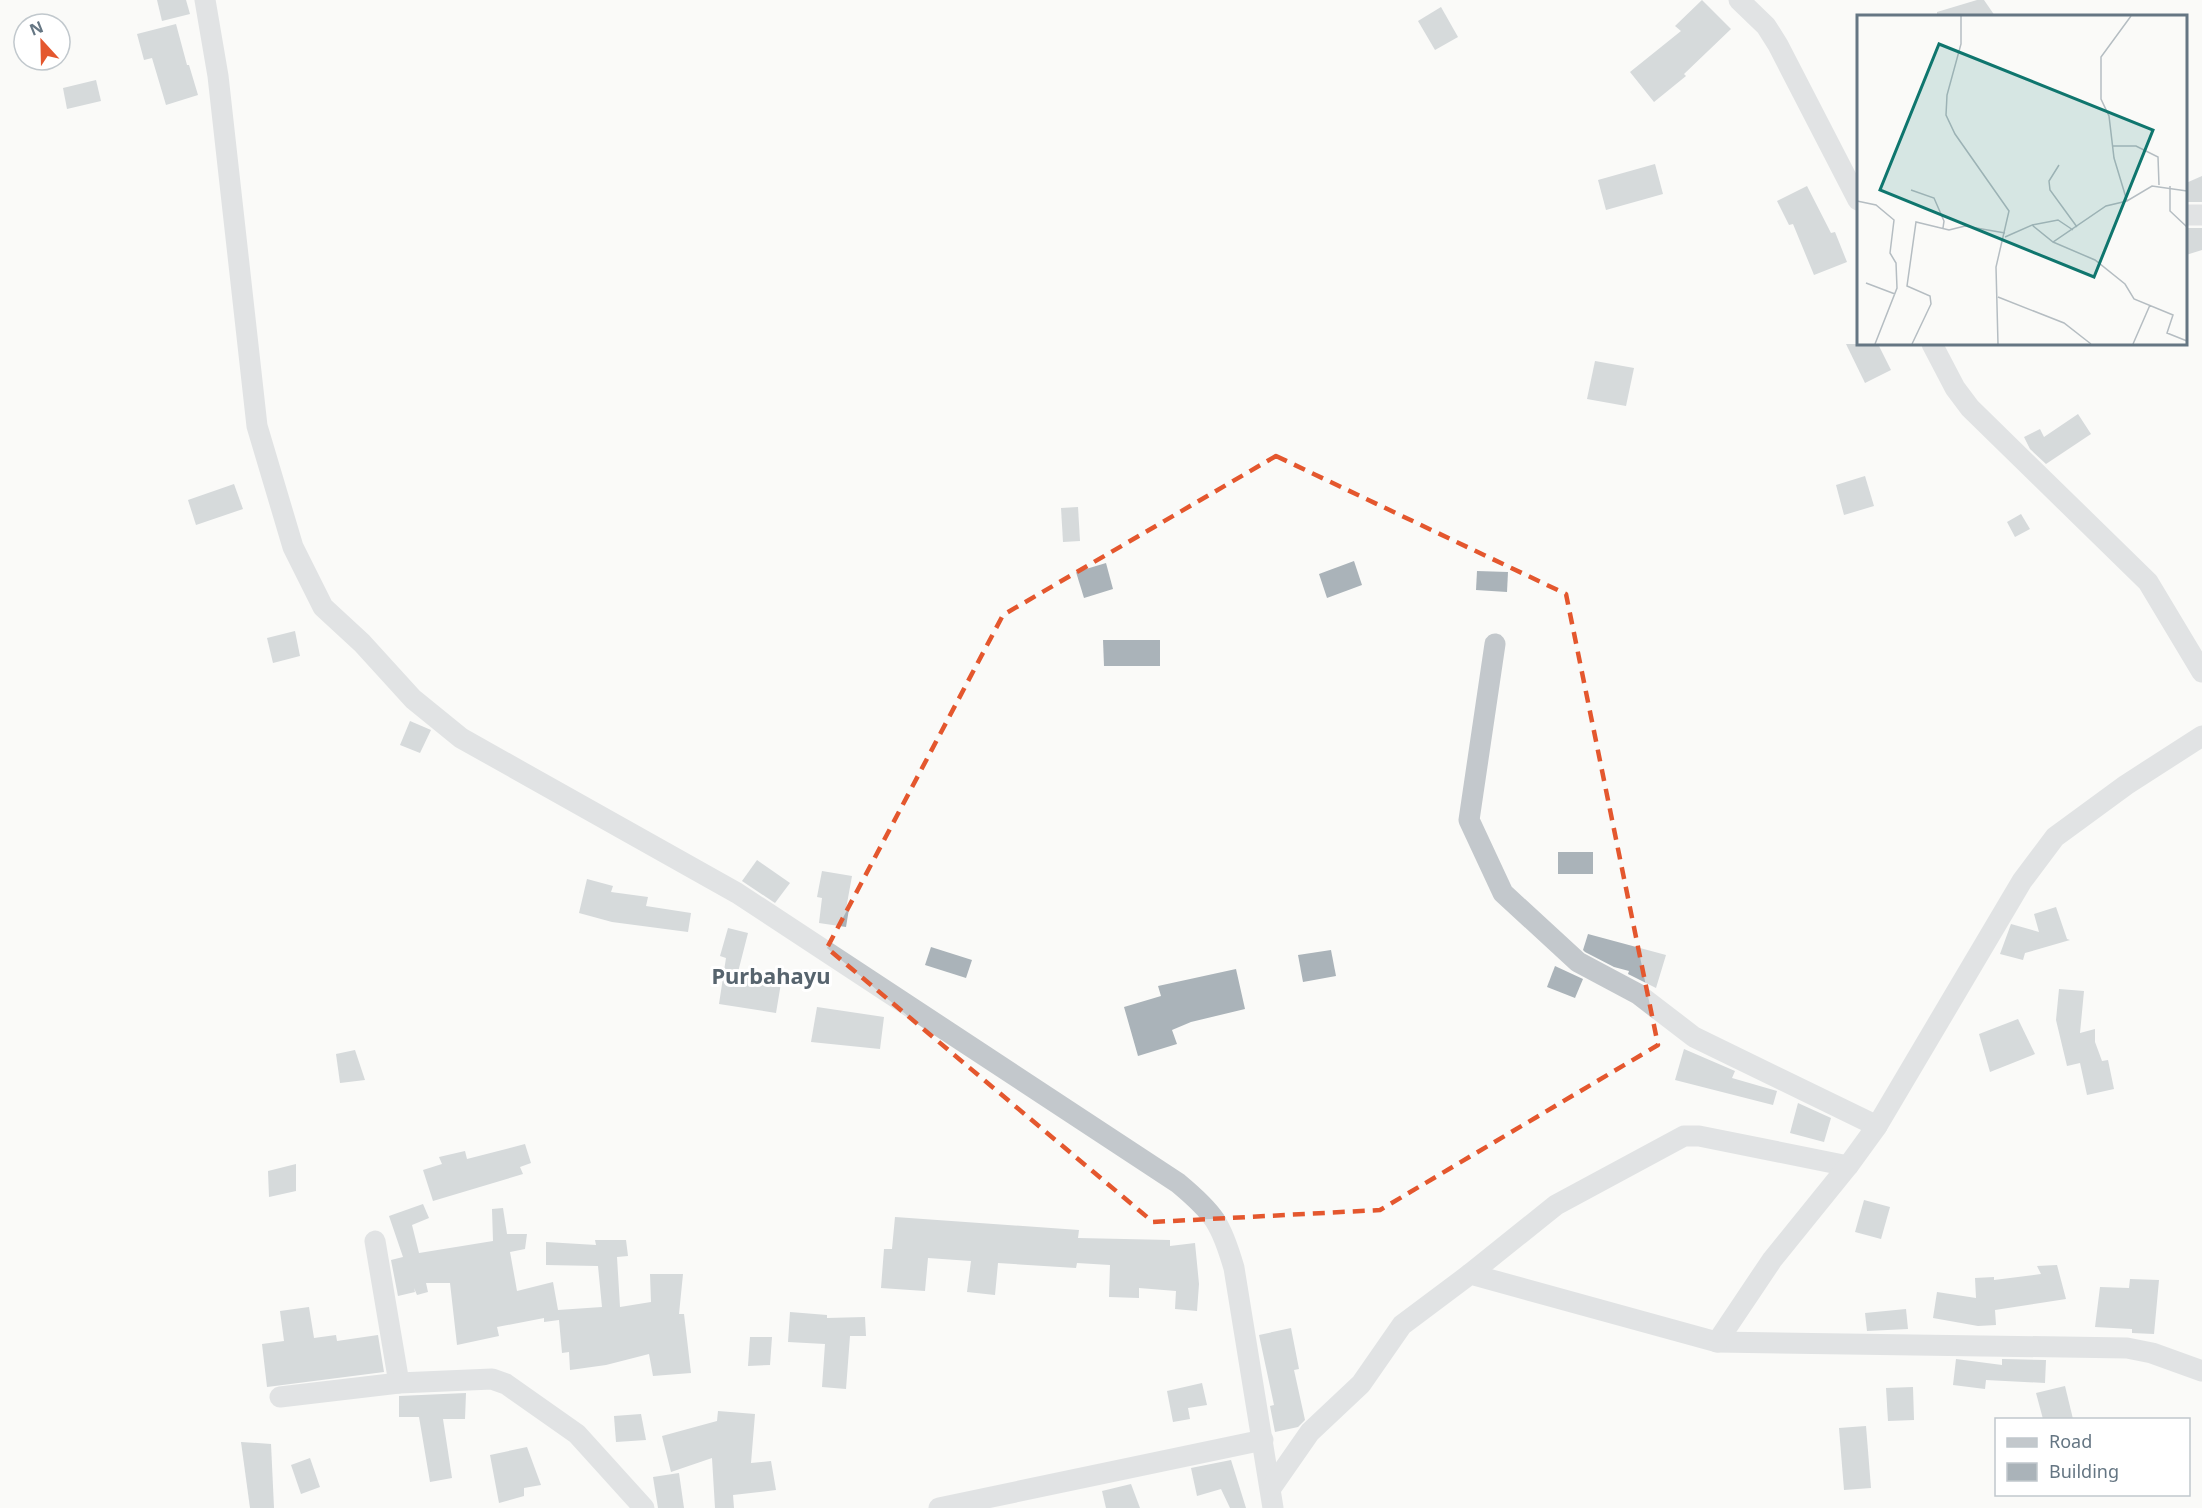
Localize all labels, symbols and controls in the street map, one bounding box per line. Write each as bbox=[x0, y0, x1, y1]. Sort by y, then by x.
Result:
north arrow bbox=[12, 12, 72, 72]
text: N bbox=[26, 15, 47, 41]
inset map bbox=[1857, 15, 2187, 345]
district label: Purbahayu bbox=[711, 960, 831, 990]
legend bbox=[1995, 1418, 2190, 1496]
text: Road bbox=[2049, 1429, 2092, 1453]
text: Building bbox=[2049, 1459, 2119, 1483]

